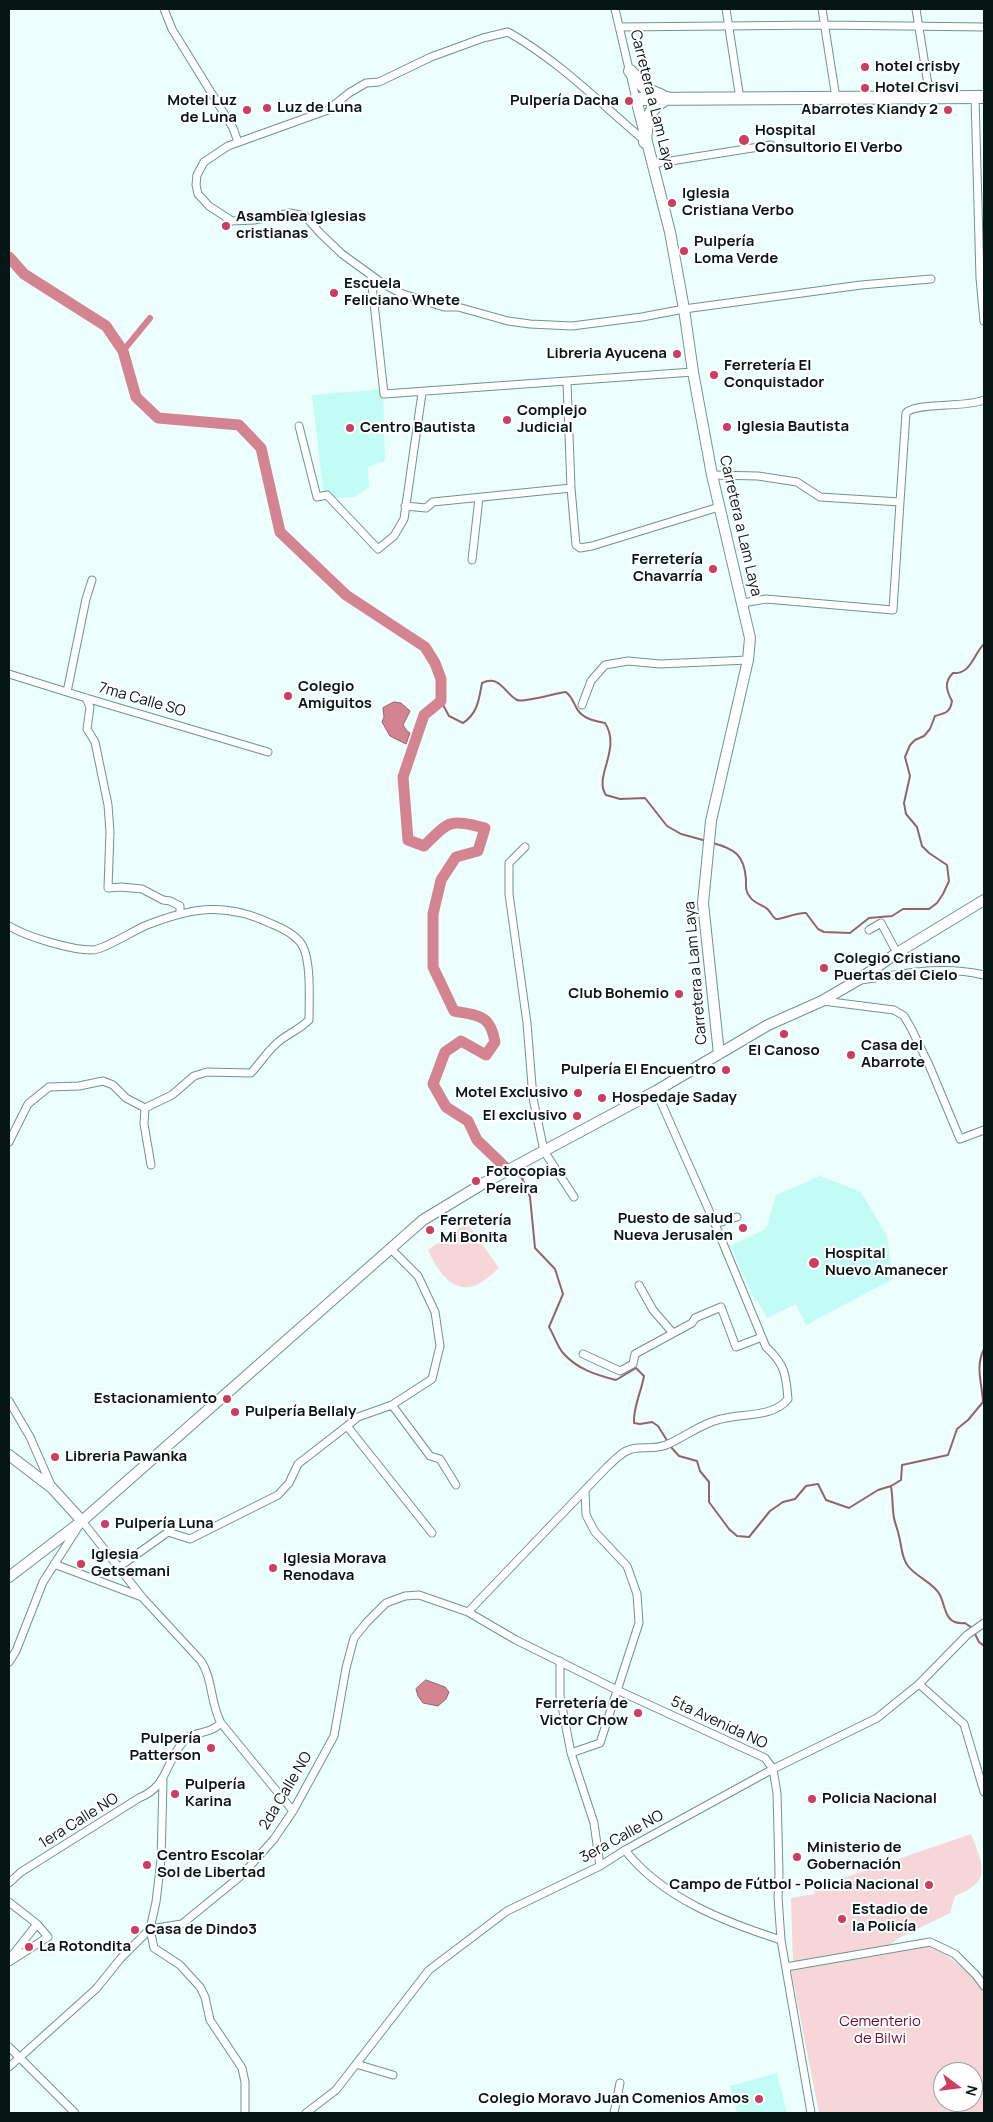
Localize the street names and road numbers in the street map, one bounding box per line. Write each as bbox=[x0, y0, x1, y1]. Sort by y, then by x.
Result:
street label: Carretera a Lam Laya bbox=[626, 28, 678, 172]
street label: Carretera a Lam Laya bbox=[715, 454, 765, 598]
street label: 7ma Calle SO bbox=[96, 679, 188, 721]
street label: Carretera a Lam Laya bbox=[681, 901, 711, 1045]
street label: 5ta Avenida NO bbox=[668, 1693, 770, 1753]
street label: 2da Calle NO bbox=[256, 1749, 316, 1833]
street label: 1era Calle NO bbox=[36, 1790, 122, 1852]
street label: 3era Calle NO bbox=[577, 1807, 667, 1867]

